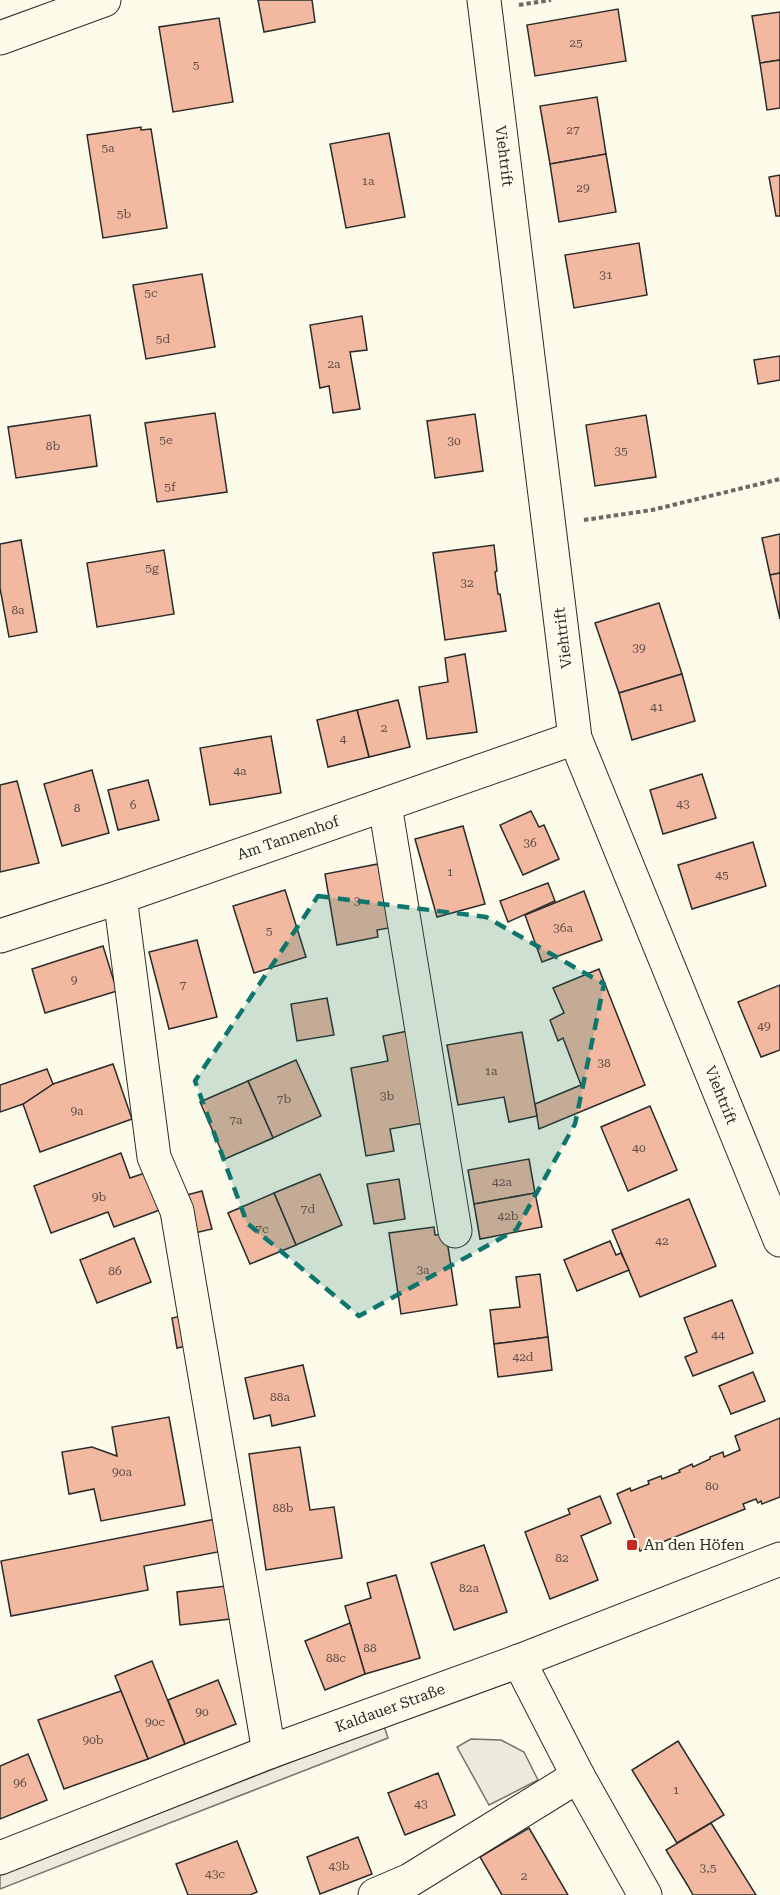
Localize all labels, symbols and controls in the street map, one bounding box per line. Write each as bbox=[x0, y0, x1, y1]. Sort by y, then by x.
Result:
house number: 25 bbox=[569, 36, 583, 50]
house number: 5 bbox=[193, 58, 200, 72]
house number: 27 bbox=[566, 123, 580, 137]
street label: Viehtrift bbox=[491, 124, 517, 188]
house number: 5a bbox=[101, 141, 115, 155]
house number: 1a bbox=[361, 174, 375, 188]
house number: 29 bbox=[576, 181, 590, 195]
house number: 5b bbox=[117, 207, 131, 221]
house number: 31 bbox=[599, 268, 613, 282]
house number: 5c bbox=[144, 286, 158, 300]
house number: 5d bbox=[156, 332, 171, 346]
house number: 2a bbox=[327, 357, 341, 371]
house number: 5e bbox=[159, 433, 173, 447]
house number: 30 bbox=[447, 434, 461, 448]
house number: 8b bbox=[46, 439, 60, 453]
house number: 35 bbox=[614, 444, 628, 458]
house number: 5f bbox=[164, 480, 176, 494]
house number: 5g bbox=[145, 561, 159, 575]
house number: 32 bbox=[460, 576, 474, 590]
house number: 8a bbox=[11, 603, 25, 617]
street label: Viehtrift bbox=[550, 606, 576, 670]
house number: 39 bbox=[632, 641, 646, 655]
house number: 41 bbox=[650, 700, 664, 714]
house number: 2 bbox=[381, 721, 388, 735]
house number: 4 bbox=[340, 732, 347, 746]
house number: 4a bbox=[233, 764, 247, 778]
house number: 43 bbox=[676, 797, 690, 811]
house number: 6 bbox=[130, 798, 137, 812]
house number: 8 bbox=[74, 801, 81, 815]
street label: Am Tannenhof bbox=[235, 812, 343, 864]
house number: 36 bbox=[523, 836, 537, 850]
house number: 1 bbox=[447, 865, 454, 879]
house number: 45 bbox=[715, 868, 729, 882]
house number: 3 bbox=[354, 894, 361, 908]
house number: 36a bbox=[553, 921, 573, 935]
house number: 5 bbox=[266, 924, 273, 938]
house number: 9 bbox=[71, 973, 78, 987]
house number: 7 bbox=[180, 978, 187, 992]
house number: 49 bbox=[757, 1019, 771, 1033]
house number: 38 bbox=[597, 1056, 611, 1070]
street label: Viehtrift bbox=[701, 1063, 741, 1127]
house number: 1a bbox=[484, 1064, 498, 1078]
house number: 3b bbox=[380, 1089, 394, 1103]
house number: 7b bbox=[277, 1092, 291, 1106]
house number: 9a bbox=[70, 1104, 84, 1118]
house number: 7a bbox=[229, 1113, 243, 1127]
house number: 40 bbox=[632, 1141, 646, 1155]
house number: 42a bbox=[492, 1175, 512, 1189]
house number: 9b bbox=[92, 1190, 106, 1204]
house number: 7d bbox=[301, 1202, 316, 1216]
house number: 42b bbox=[497, 1209, 519, 1223]
house number: 7c bbox=[255, 1222, 269, 1236]
house number: 42 bbox=[655, 1234, 669, 1248]
house number: 3a bbox=[416, 1263, 430, 1277]
house number: 86 bbox=[108, 1264, 122, 1278]
house number: 44 bbox=[711, 1328, 725, 1342]
house number: 42d bbox=[512, 1350, 534, 1364]
house number: 88a bbox=[270, 1390, 290, 1404]
house number: 90a bbox=[112, 1465, 132, 1479]
house number: 80 bbox=[705, 1479, 719, 1493]
house number: 88b bbox=[272, 1501, 294, 1515]
place label: An den Höfen bbox=[644, 1536, 745, 1554]
marker: An den Höfen bbox=[625, 1538, 639, 1552]
house number: 82 bbox=[555, 1551, 569, 1565]
house number: 82a bbox=[459, 1581, 479, 1595]
house number: 88 bbox=[363, 1641, 377, 1655]
house number: 88c bbox=[326, 1651, 346, 1665]
street label: Kaldauer Straße bbox=[333, 1680, 447, 1736]
house number: 90 bbox=[195, 1705, 209, 1719]
house number: 90c bbox=[145, 1715, 165, 1729]
house number: 90b bbox=[82, 1733, 104, 1747]
house number: 96 bbox=[13, 1776, 27, 1790]
house number: 1 bbox=[673, 1783, 680, 1797]
house number: 43 bbox=[414, 1797, 428, 1811]
house number: 43b bbox=[328, 1859, 350, 1873]
house number: 3,5 bbox=[700, 1861, 717, 1875]
house number: 43c bbox=[205, 1867, 225, 1881]
house number: 2 bbox=[521, 1869, 528, 1883]

